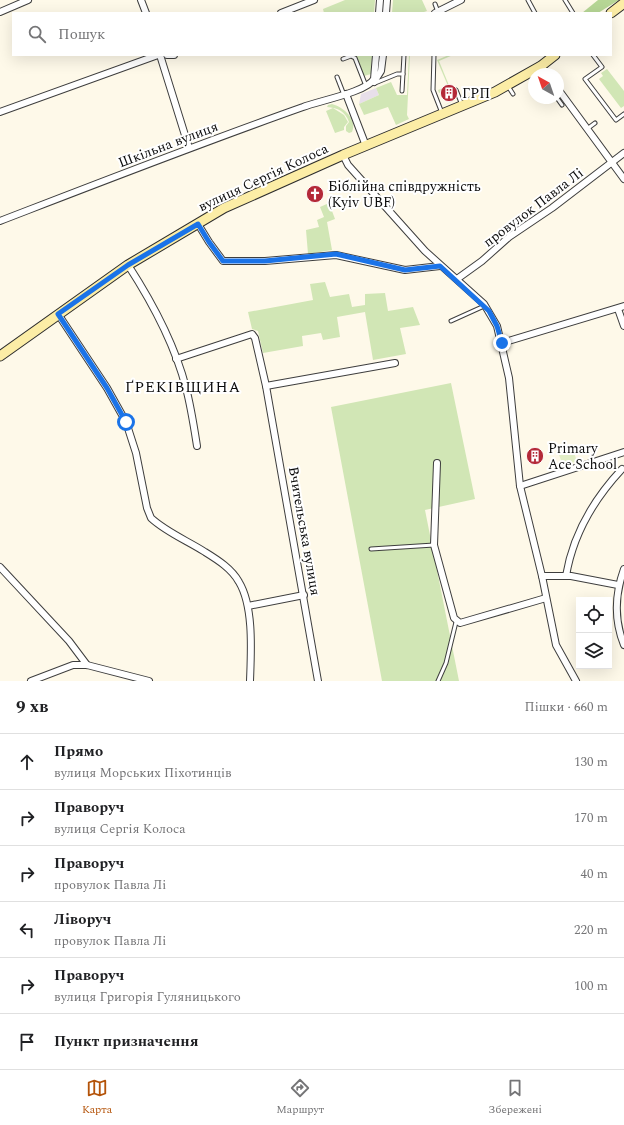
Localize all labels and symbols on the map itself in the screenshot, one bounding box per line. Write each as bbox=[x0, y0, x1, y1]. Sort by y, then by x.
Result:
north arrow bbox=[528, 68, 564, 104]
building icon: ГРП bbox=[439, 83, 459, 103]
place label: ГРП bbox=[462, 83, 490, 104]
street label: Шкільна вулиця bbox=[115, 116, 221, 173]
street label: вулиця Сергія Колоса bbox=[195, 138, 332, 217]
street label: провулок Павла Лі bbox=[479, 163, 588, 252]
place label: Біблійна співдружність (Kyiv UBF) bbox=[328, 176, 481, 213]
church icon: Біблійна співдружність (Kyiv UBF) bbox=[305, 184, 325, 204]
route end bbox=[493, 334, 511, 352]
district label: ҐРЕКІВЩИНА bbox=[125, 376, 241, 399]
route start bbox=[117, 413, 135, 431]
place label: Primary Ace School bbox=[548, 438, 617, 475]
building icon: Primary Ace School bbox=[525, 446, 545, 466]
street label: Вчительська вулиця bbox=[283, 465, 326, 597]

